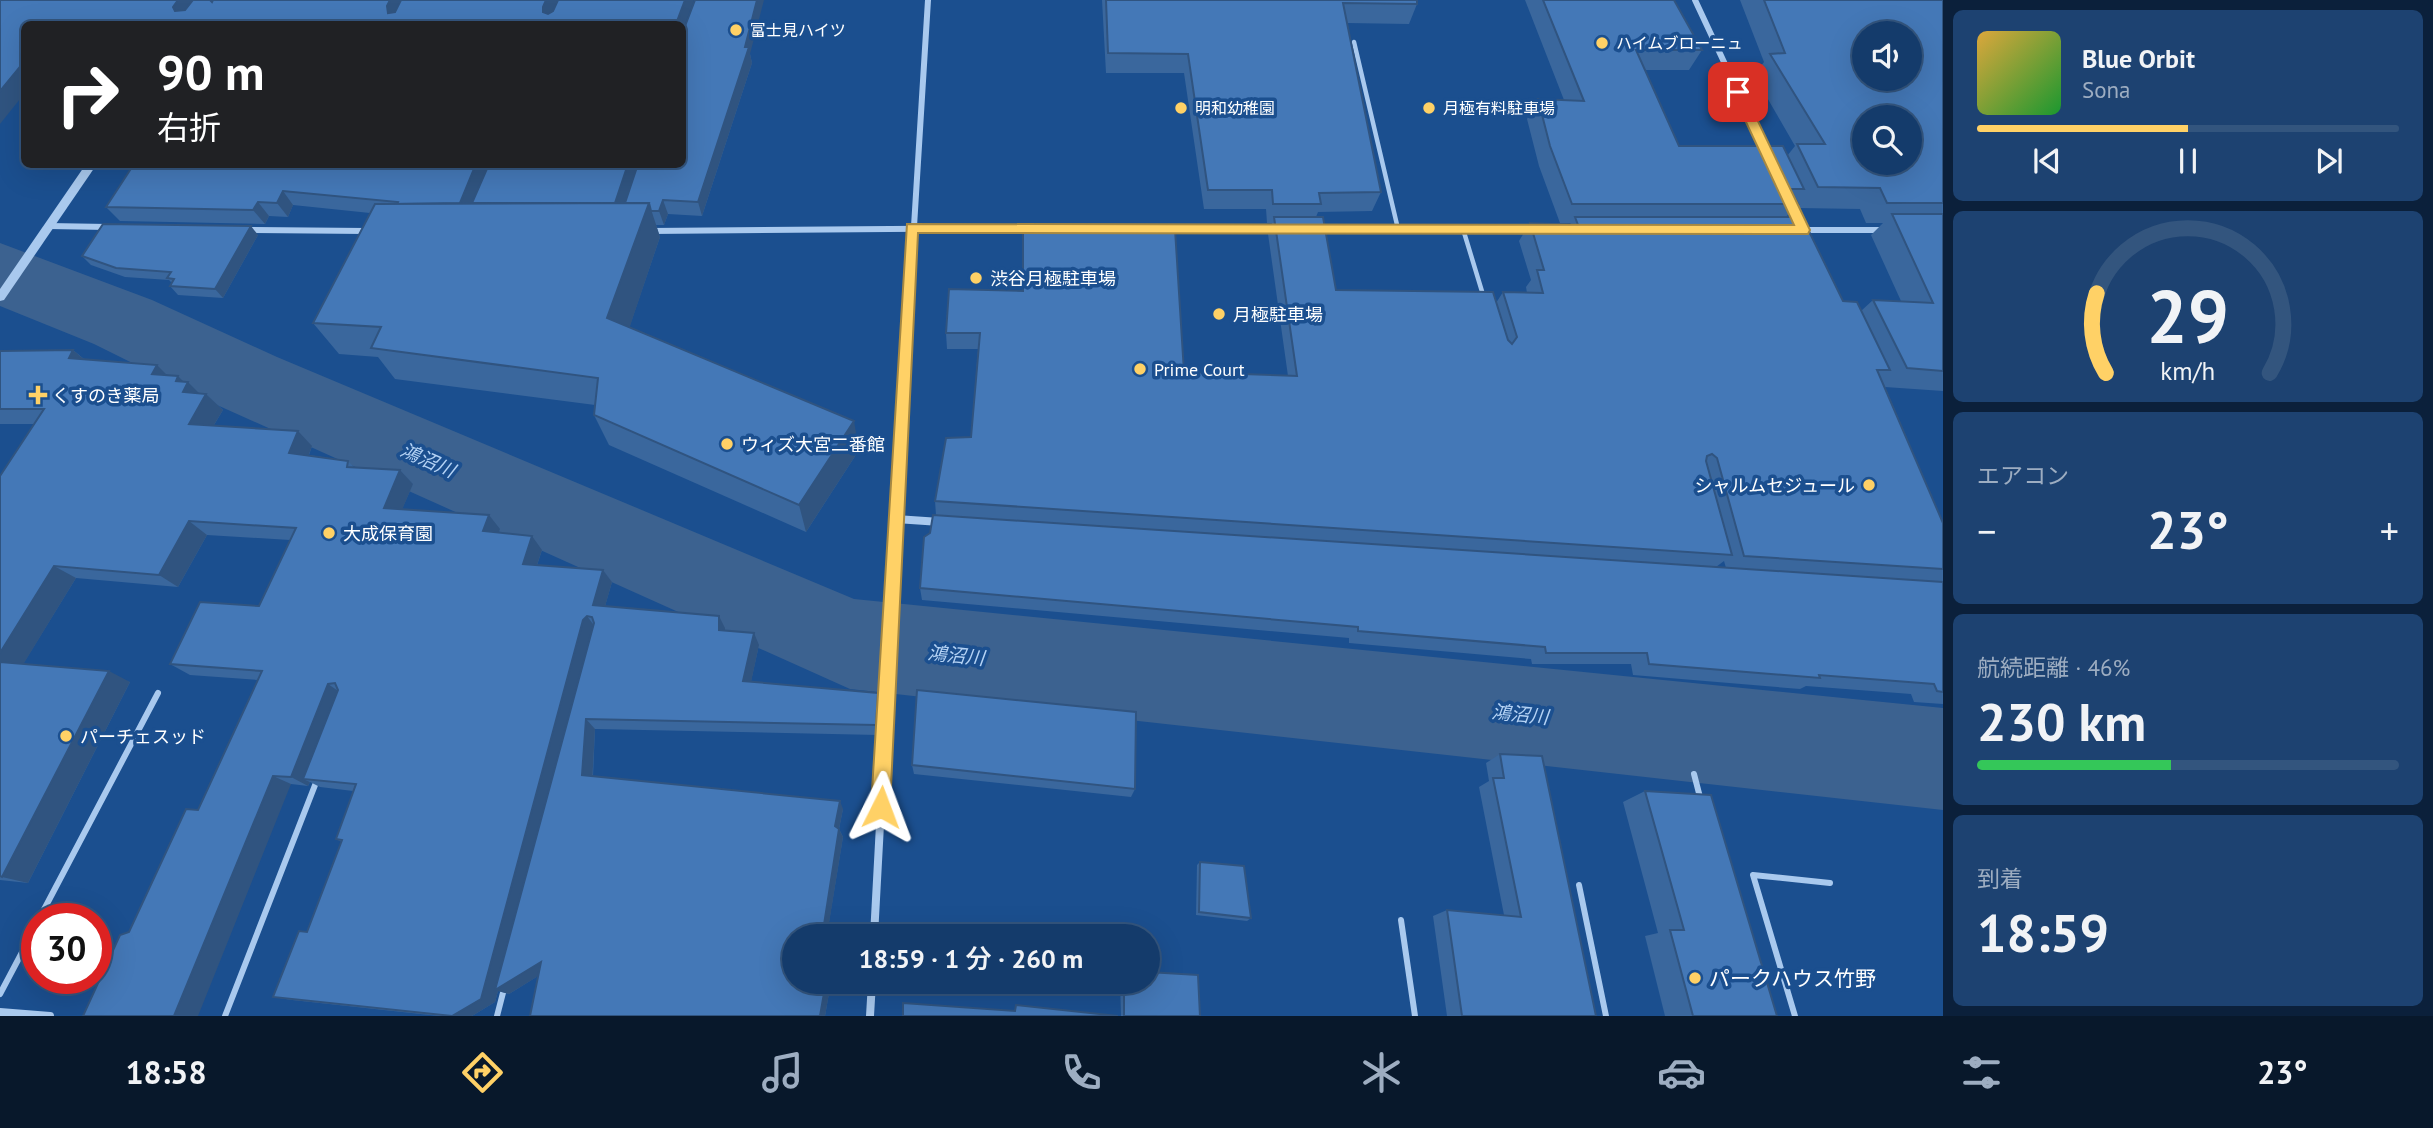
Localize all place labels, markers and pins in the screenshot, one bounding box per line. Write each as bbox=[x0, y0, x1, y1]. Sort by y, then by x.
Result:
place label: 富士見ハイツ bbox=[750, 20, 846, 40]
marker: 富士見ハイツ bbox=[728, 22, 744, 38]
place label: ハイムブローニュ bbox=[1616, 33, 1742, 53]
marker: ハイムブローニュ bbox=[1594, 35, 1610, 51]
pin bbox=[1708, 62, 1768, 122]
place label: 明和幼稚園 bbox=[1195, 98, 1275, 118]
place label: 月極有料駐車場 bbox=[1443, 98, 1555, 118]
marker: 明和幼稚園 bbox=[1173, 100, 1189, 116]
marker: 月極有料駐車場 bbox=[1421, 100, 1437, 116]
place label: 渋谷月極駐車場 bbox=[990, 267, 1116, 290]
marker: 渋谷月極駐車場 bbox=[968, 270, 984, 286]
place label: 月極駐車場 bbox=[1233, 303, 1323, 326]
marker: 月極駐車場 bbox=[1211, 306, 1227, 322]
place label: Prime Court bbox=[1154, 358, 1245, 381]
marker: Prime Court bbox=[1132, 361, 1148, 377]
place label: くすのき薬局 bbox=[52, 384, 159, 407]
marker: くすのき薬局 bbox=[30, 387, 46, 403]
place label: ウィズ大宮二番館 bbox=[741, 433, 885, 456]
marker: ウィズ大宮二番館 bbox=[719, 436, 735, 452]
place label: シャルムセジュール bbox=[1695, 474, 1855, 497]
marker: シャルムセジュール bbox=[1861, 477, 1877, 493]
place label: 大成保育園 bbox=[343, 522, 433, 545]
marker: 大成保育園 bbox=[321, 525, 337, 541]
place label: パーチェスッド bbox=[80, 725, 206, 748]
marker: パーチェスッド bbox=[58, 728, 74, 744]
place label: パークハウス竹野 bbox=[1709, 965, 1876, 992]
marker: パークハウス竹野 bbox=[1687, 970, 1703, 986]

